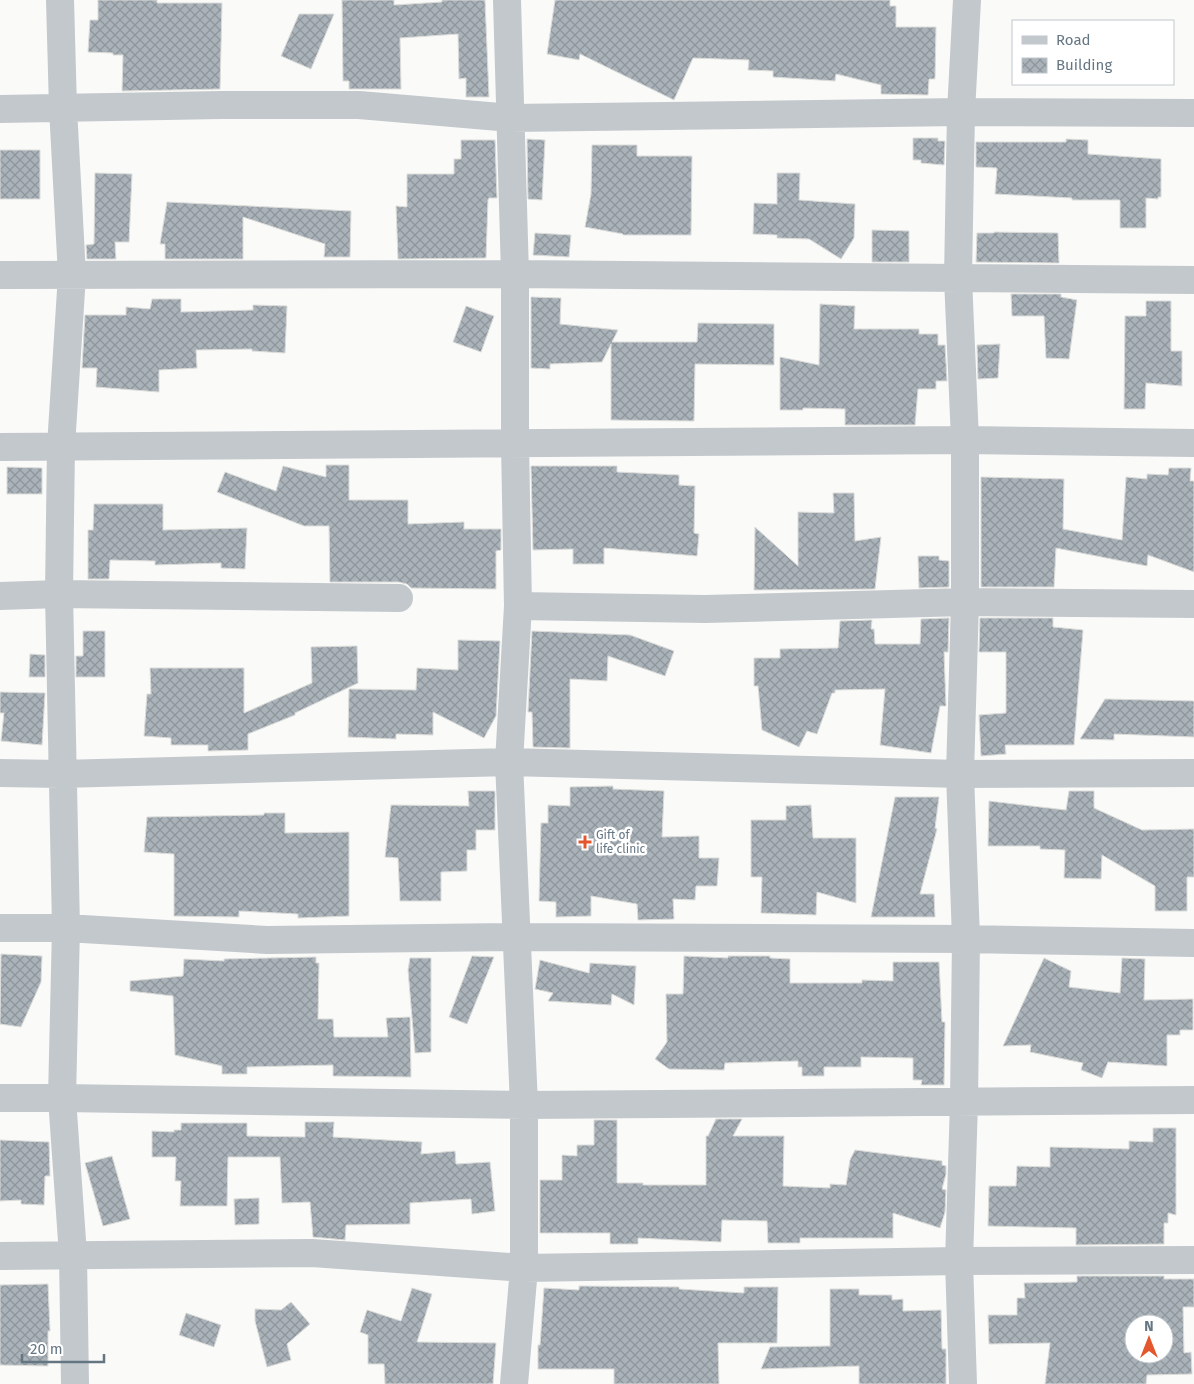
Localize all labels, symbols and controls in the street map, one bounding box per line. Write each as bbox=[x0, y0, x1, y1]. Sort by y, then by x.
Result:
legend bbox=[1012, 20, 1174, 85]
text: Road bbox=[1056, 31, 1091, 49]
text: Building bbox=[1056, 56, 1112, 74]
place label: Gift of life clinic bbox=[596, 828, 646, 856]
marker: Gift of life clinic bbox=[578, 835, 592, 849]
north arrow bbox=[1124, 1314, 1174, 1364]
text: N bbox=[1144, 1318, 1154, 1335]
scale bar bbox=[22, 1332, 105, 1364]
text: 20 m bbox=[30, 1340, 63, 1358]

